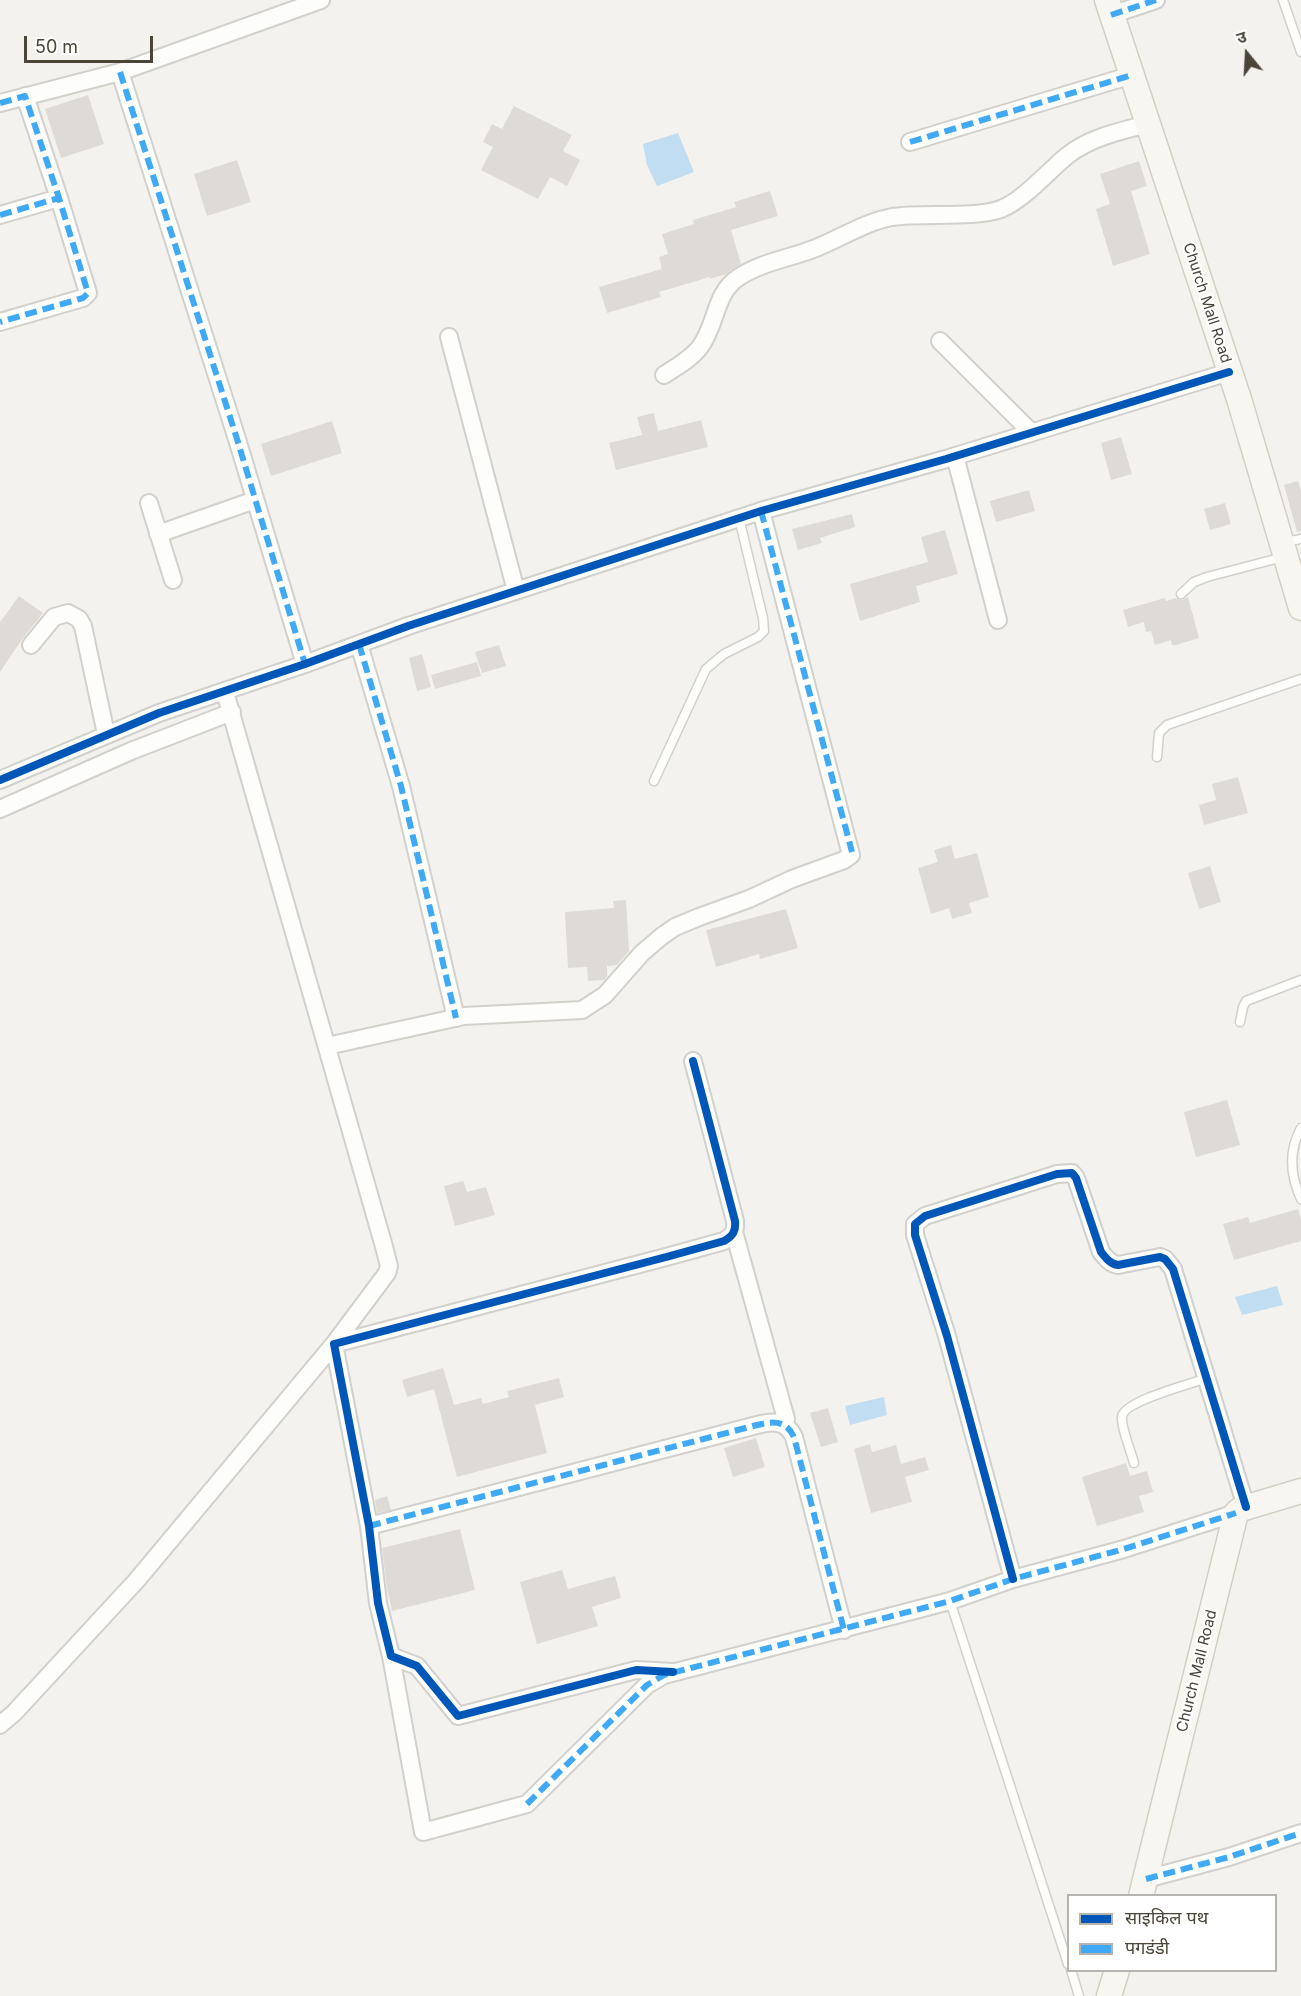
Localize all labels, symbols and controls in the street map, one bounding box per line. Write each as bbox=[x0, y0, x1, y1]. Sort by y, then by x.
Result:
scale bar bbox=[27, 24, 156, 62]
north arrow bbox=[1217, 24, 1277, 84]
text: उ bbox=[1234, 26, 1249, 48]
text: 50 m bbox=[35, 36, 78, 57]
street label: Church Mall Road bbox=[1179, 241, 1235, 365]
street label: Church Mall Road bbox=[1173, 1608, 1221, 1734]
legend bbox=[1067, 1894, 1277, 1972]
text: साइकिल पथ bbox=[1125, 1907, 1208, 1928]
text: पगडंडी bbox=[1125, 1937, 1169, 1958]

